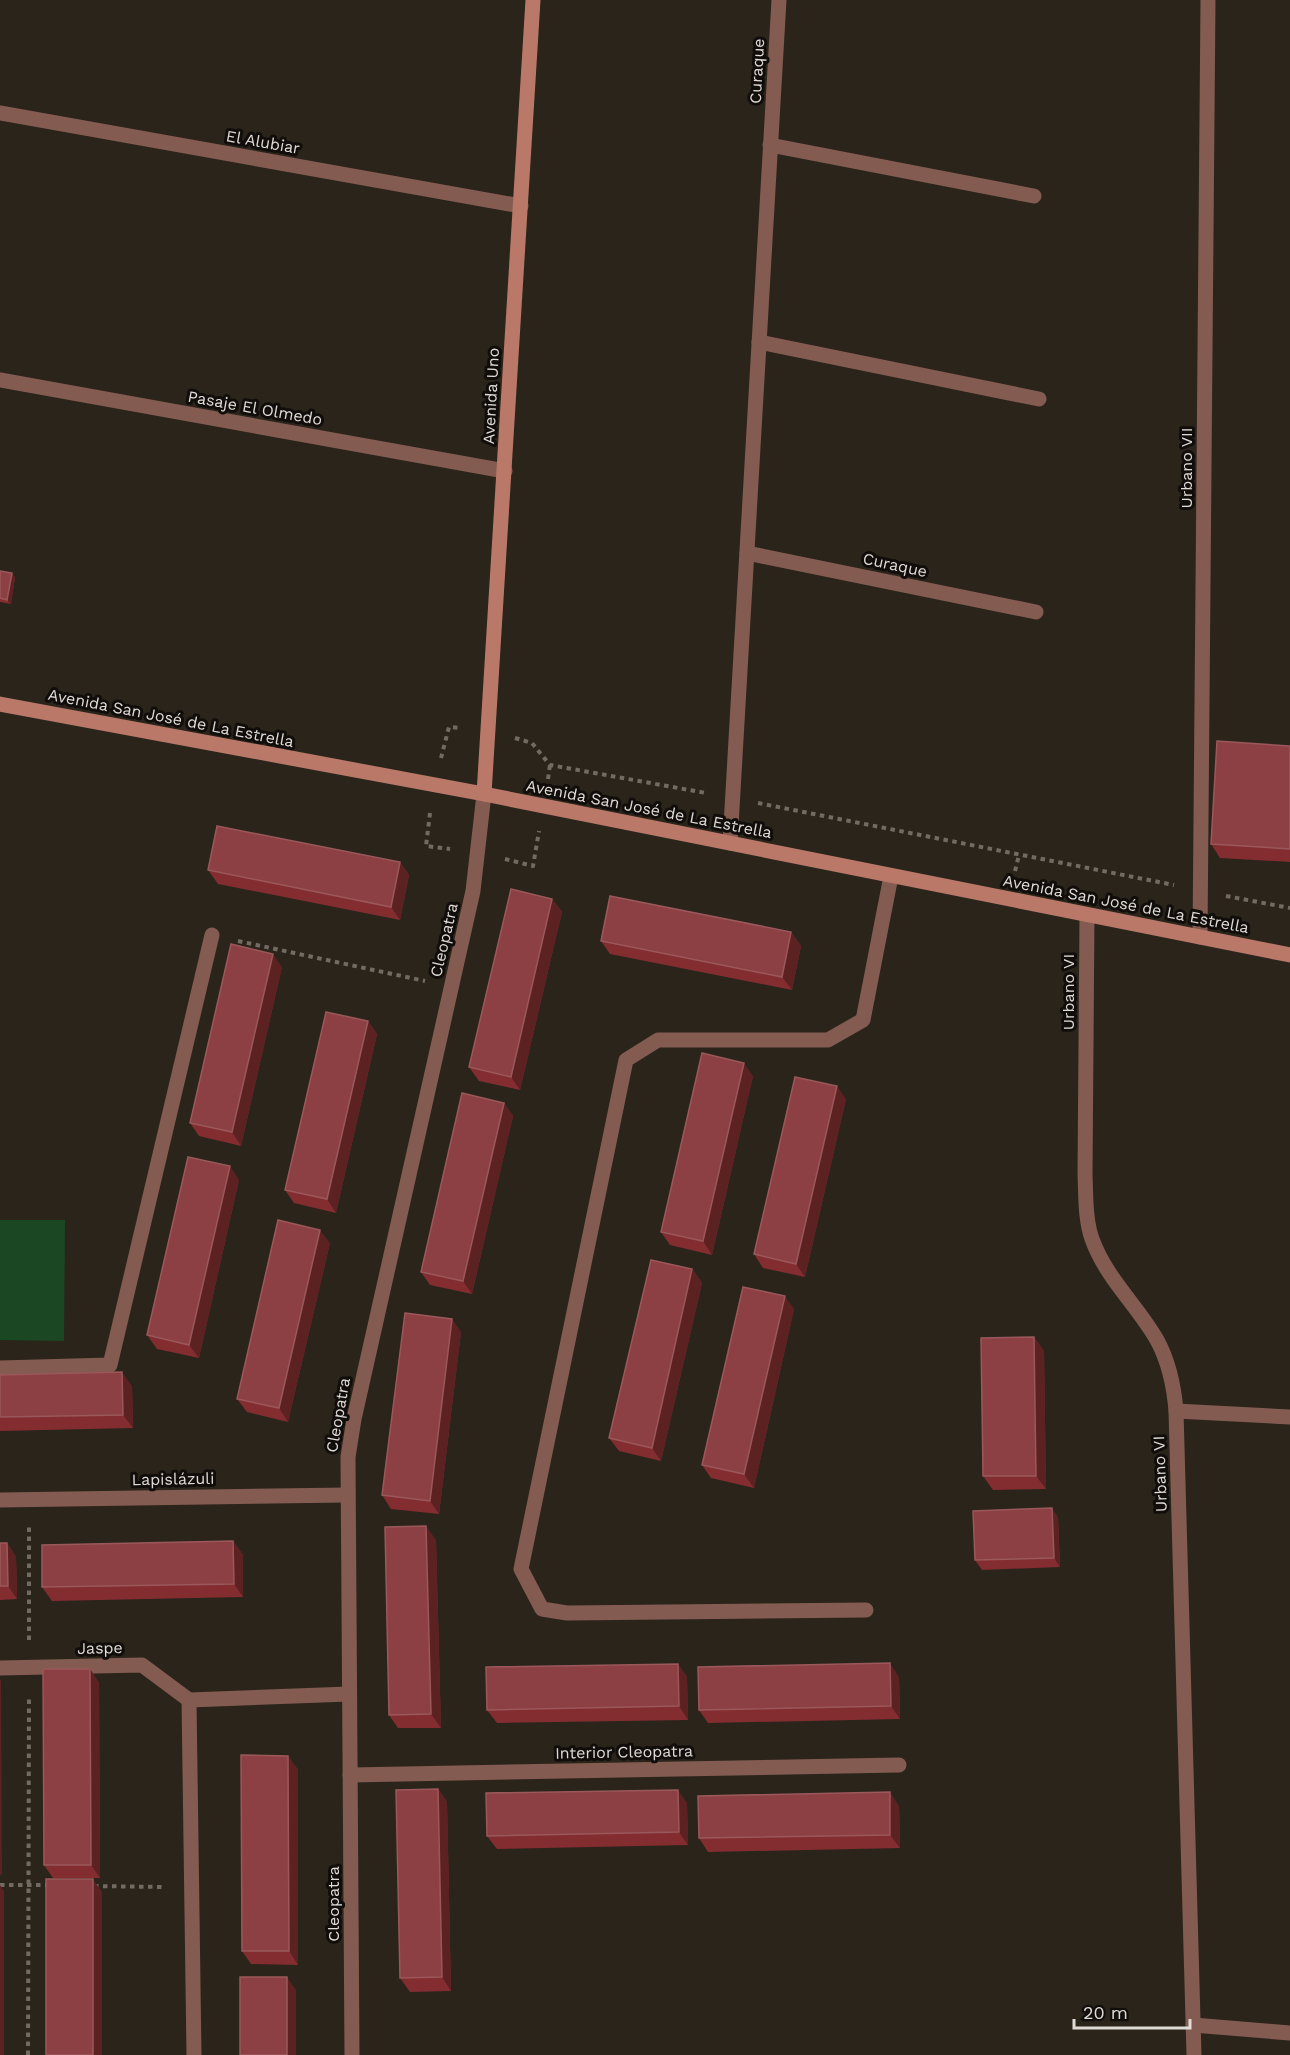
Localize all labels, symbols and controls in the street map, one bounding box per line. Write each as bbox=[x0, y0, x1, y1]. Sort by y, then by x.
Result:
street label: Curaque bbox=[746, 38, 768, 104]
street label: El Alubiar bbox=[225, 126, 302, 158]
street label: Avenida Uno bbox=[479, 347, 503, 445]
street label: Pasaje El Olmedo bbox=[186, 387, 324, 429]
street label: Urbano VII bbox=[1177, 427, 1196, 509]
street label: Curaque bbox=[861, 549, 929, 581]
street label: Avenida San José de La Estrella bbox=[47, 685, 295, 751]
street label: Avenida San José de La Estrella bbox=[525, 776, 773, 842]
street label: Avenida San José de La Estrella bbox=[1002, 871, 1250, 937]
street label: Cleopatra bbox=[426, 901, 462, 979]
street label: Urbano VI bbox=[1059, 954, 1078, 1030]
street label: Cleopatra bbox=[322, 1376, 354, 1454]
street label: Urbano VI bbox=[1149, 1435, 1171, 1513]
street label: Lapislázuli bbox=[131, 1469, 215, 1489]
street label: Jaspe bbox=[77, 1638, 123, 1658]
street label: Interior Cleopatra bbox=[555, 1741, 693, 1763]
street label: Cleopatra bbox=[324, 1866, 343, 1942]
scale bar bbox=[1074, 1992, 1190, 2030]
text: 20 m bbox=[1083, 2002, 1128, 2023]

